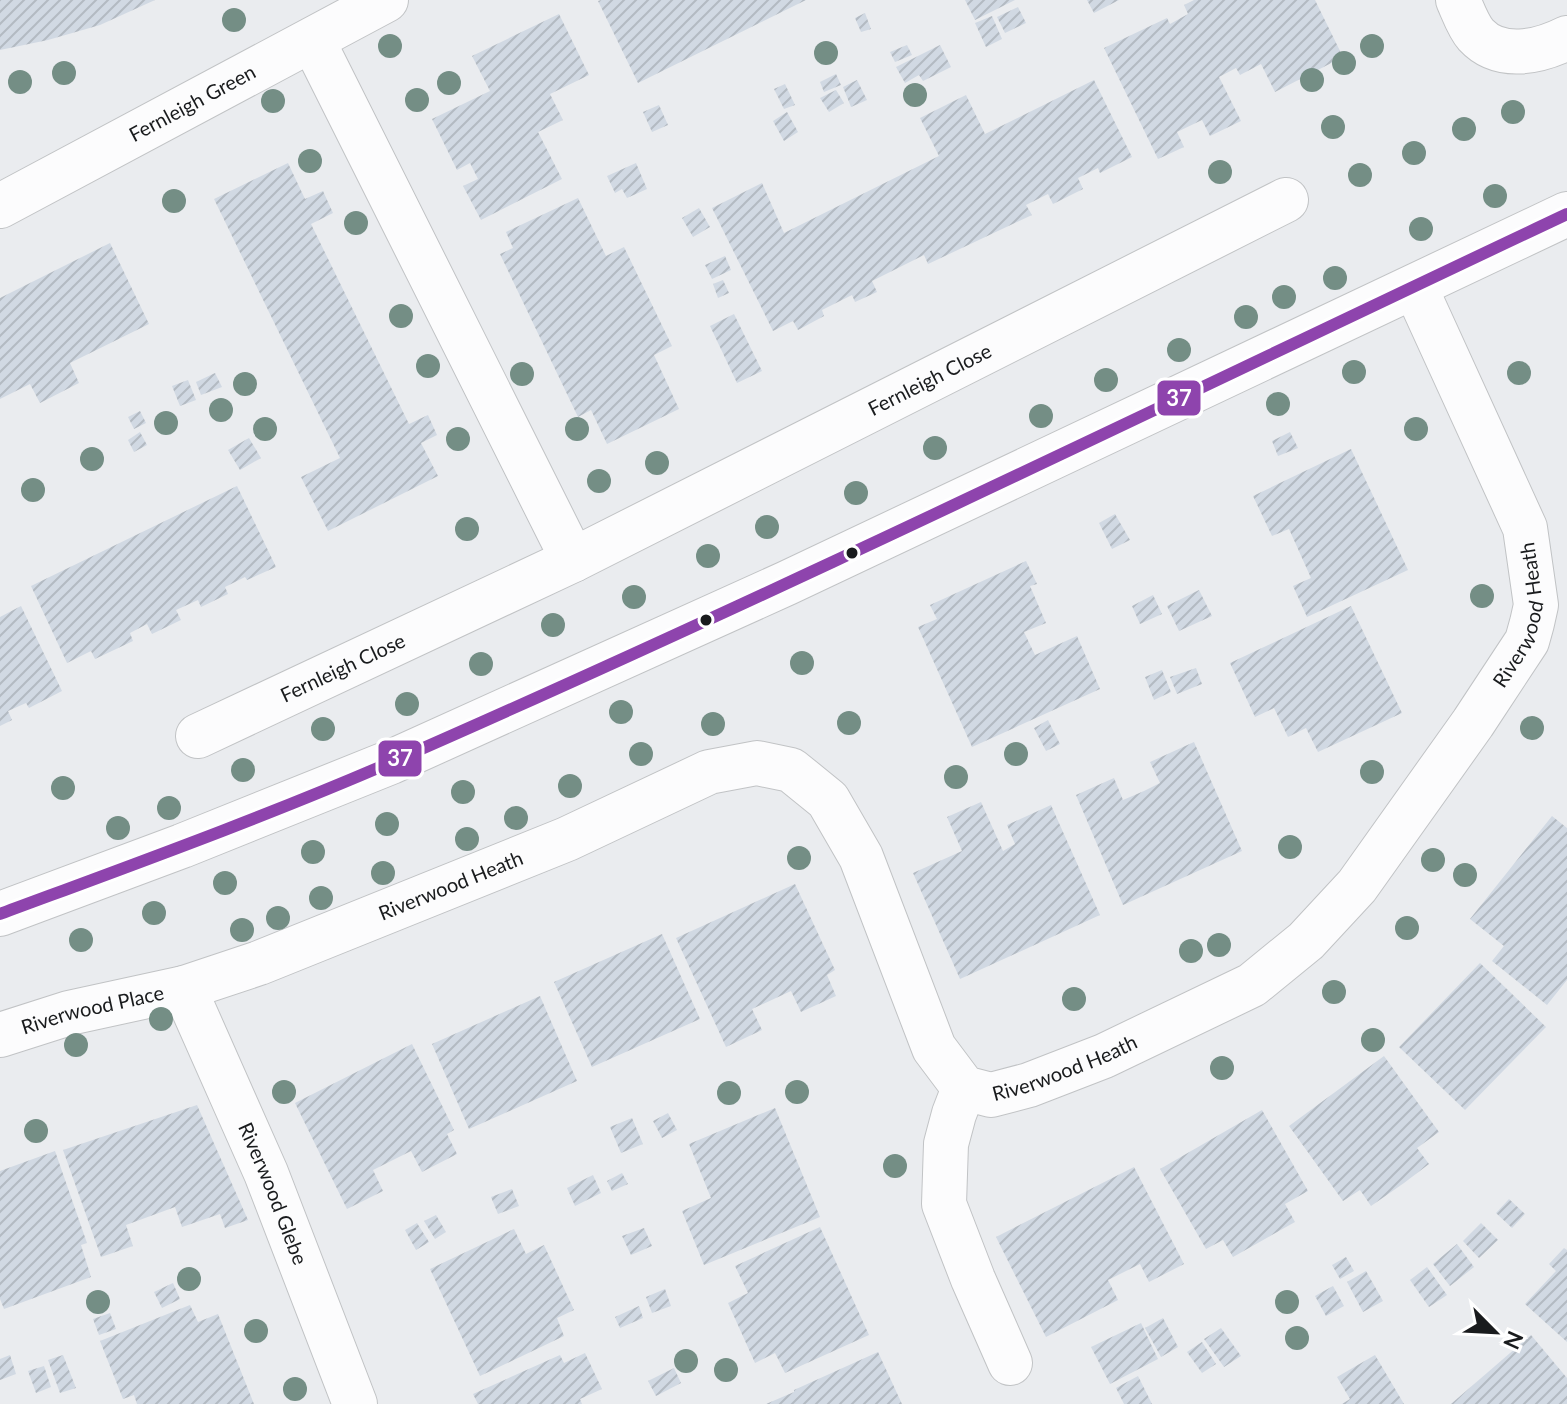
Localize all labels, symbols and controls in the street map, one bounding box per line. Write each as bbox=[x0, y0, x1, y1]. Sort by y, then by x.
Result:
street label: Fernleigh Green bbox=[124, 59, 259, 146]
street label: Fernleigh Close bbox=[864, 338, 995, 420]
line badge: 37 bbox=[1156, 379, 1202, 417]
text: 37 bbox=[1166, 384, 1192, 411]
street label: Riverwood Heath bbox=[1487, 541, 1548, 691]
unlabelled marker bbox=[844, 545, 860, 561]
unlabelled marker bbox=[698, 612, 714, 628]
street label: Fernleigh Close bbox=[276, 628, 409, 707]
line badge: 37 bbox=[377, 739, 423, 778]
text: 37 bbox=[387, 744, 413, 771]
street label: Riverwood Heath bbox=[375, 845, 526, 925]
street label: Riverwood Place bbox=[18, 980, 166, 1039]
street label: Riverwood Heath bbox=[989, 1029, 1141, 1105]
street label: Riverwood Glebe bbox=[234, 1118, 313, 1268]
north arrow bbox=[1455, 1292, 1535, 1372]
text: N bbox=[1498, 1327, 1530, 1354]

